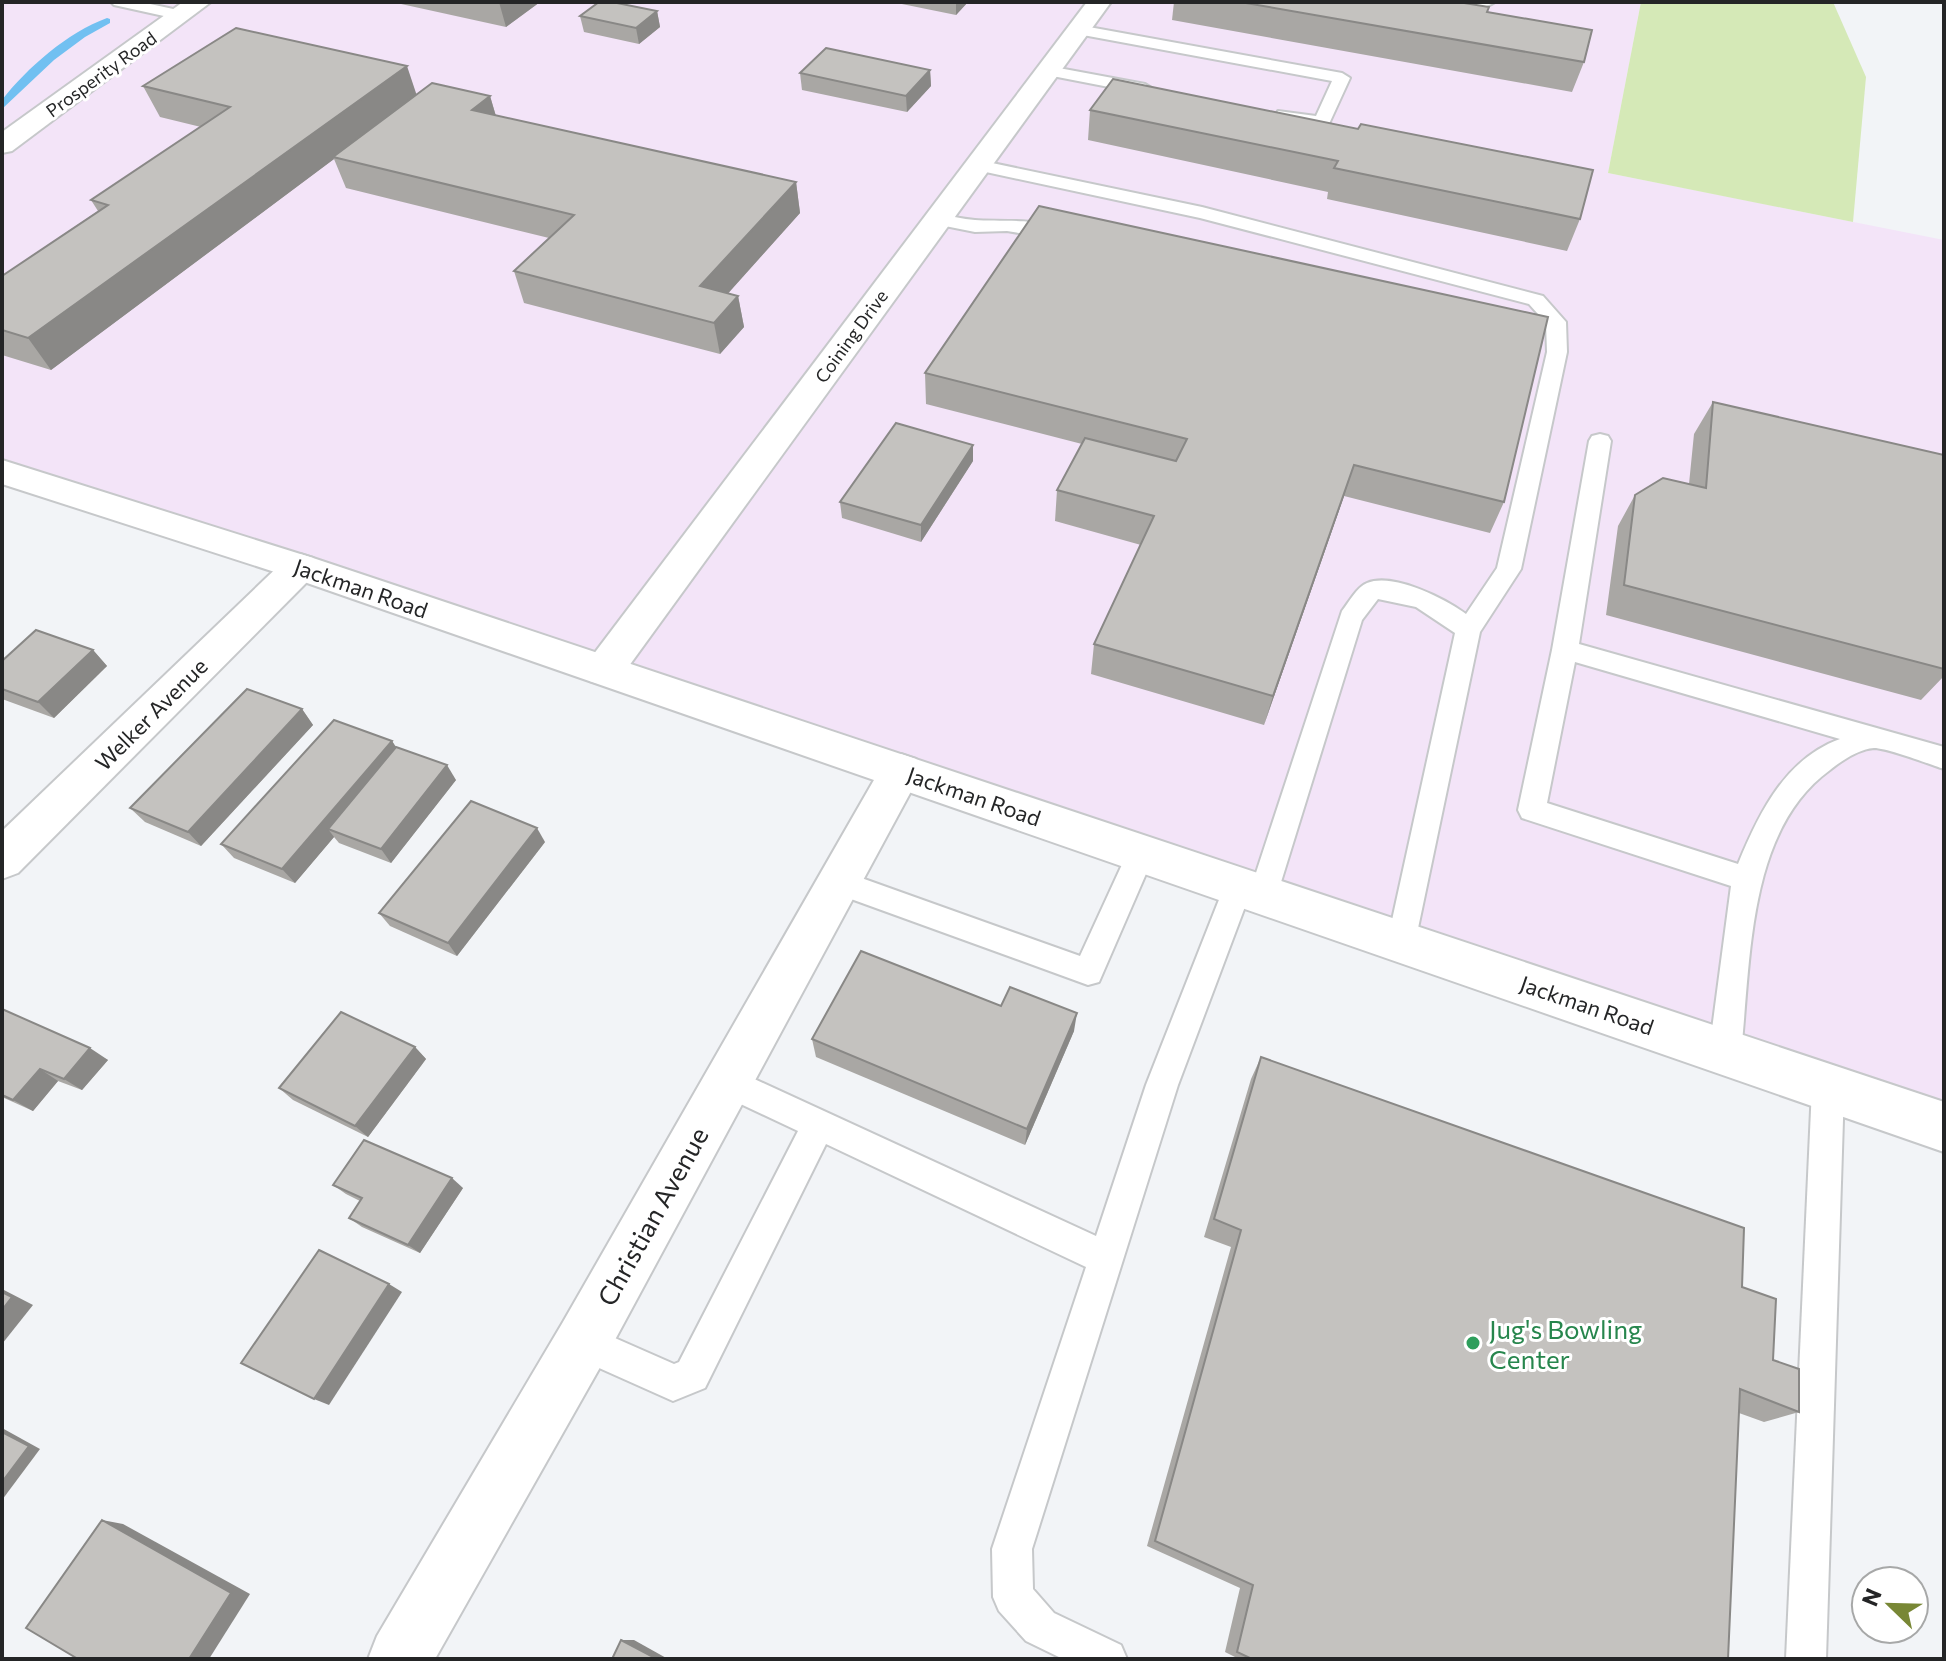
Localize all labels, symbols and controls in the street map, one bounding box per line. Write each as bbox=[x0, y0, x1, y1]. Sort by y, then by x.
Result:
street label: Prosperity Road bbox=[42, 27, 160, 121]
street label: Coining Drive bbox=[810, 285, 892, 387]
street label: Jackman Road bbox=[291, 553, 431, 623]
street label: Welker Avenue bbox=[89, 652, 213, 776]
street label: Jackman Road bbox=[904, 761, 1044, 831]
street label: Jackman Road bbox=[1517, 970, 1657, 1040]
street label: Christian Avenue bbox=[590, 1121, 714, 1311]
place label: Jug's Bowling Center bbox=[1489, 1313, 1642, 1374]
marker: Jug's Bowling Center bbox=[1464, 1334, 1482, 1352]
north arrow bbox=[1850, 1565, 1930, 1645]
text: N bbox=[1855, 1584, 1887, 1610]

